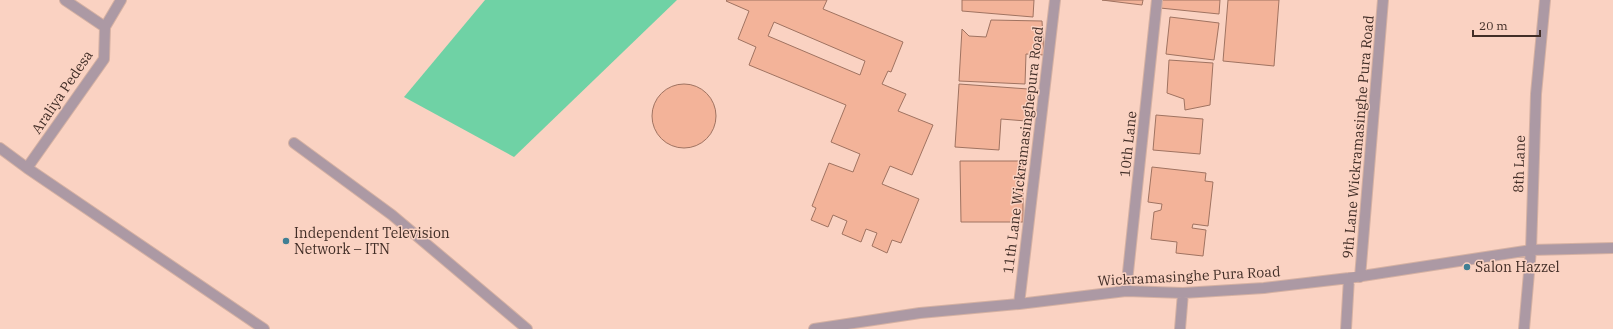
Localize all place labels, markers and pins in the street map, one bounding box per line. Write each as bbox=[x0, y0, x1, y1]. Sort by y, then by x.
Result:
place label: Independent Television Network – ITN bbox=[294, 224, 450, 258]
marker: Independent Television Network – ITN bbox=[281, 236, 291, 246]
place label: Salon Hazzel bbox=[1475, 258, 1560, 276]
marker: Salon Hazzel bbox=[1462, 262, 1472, 272]

